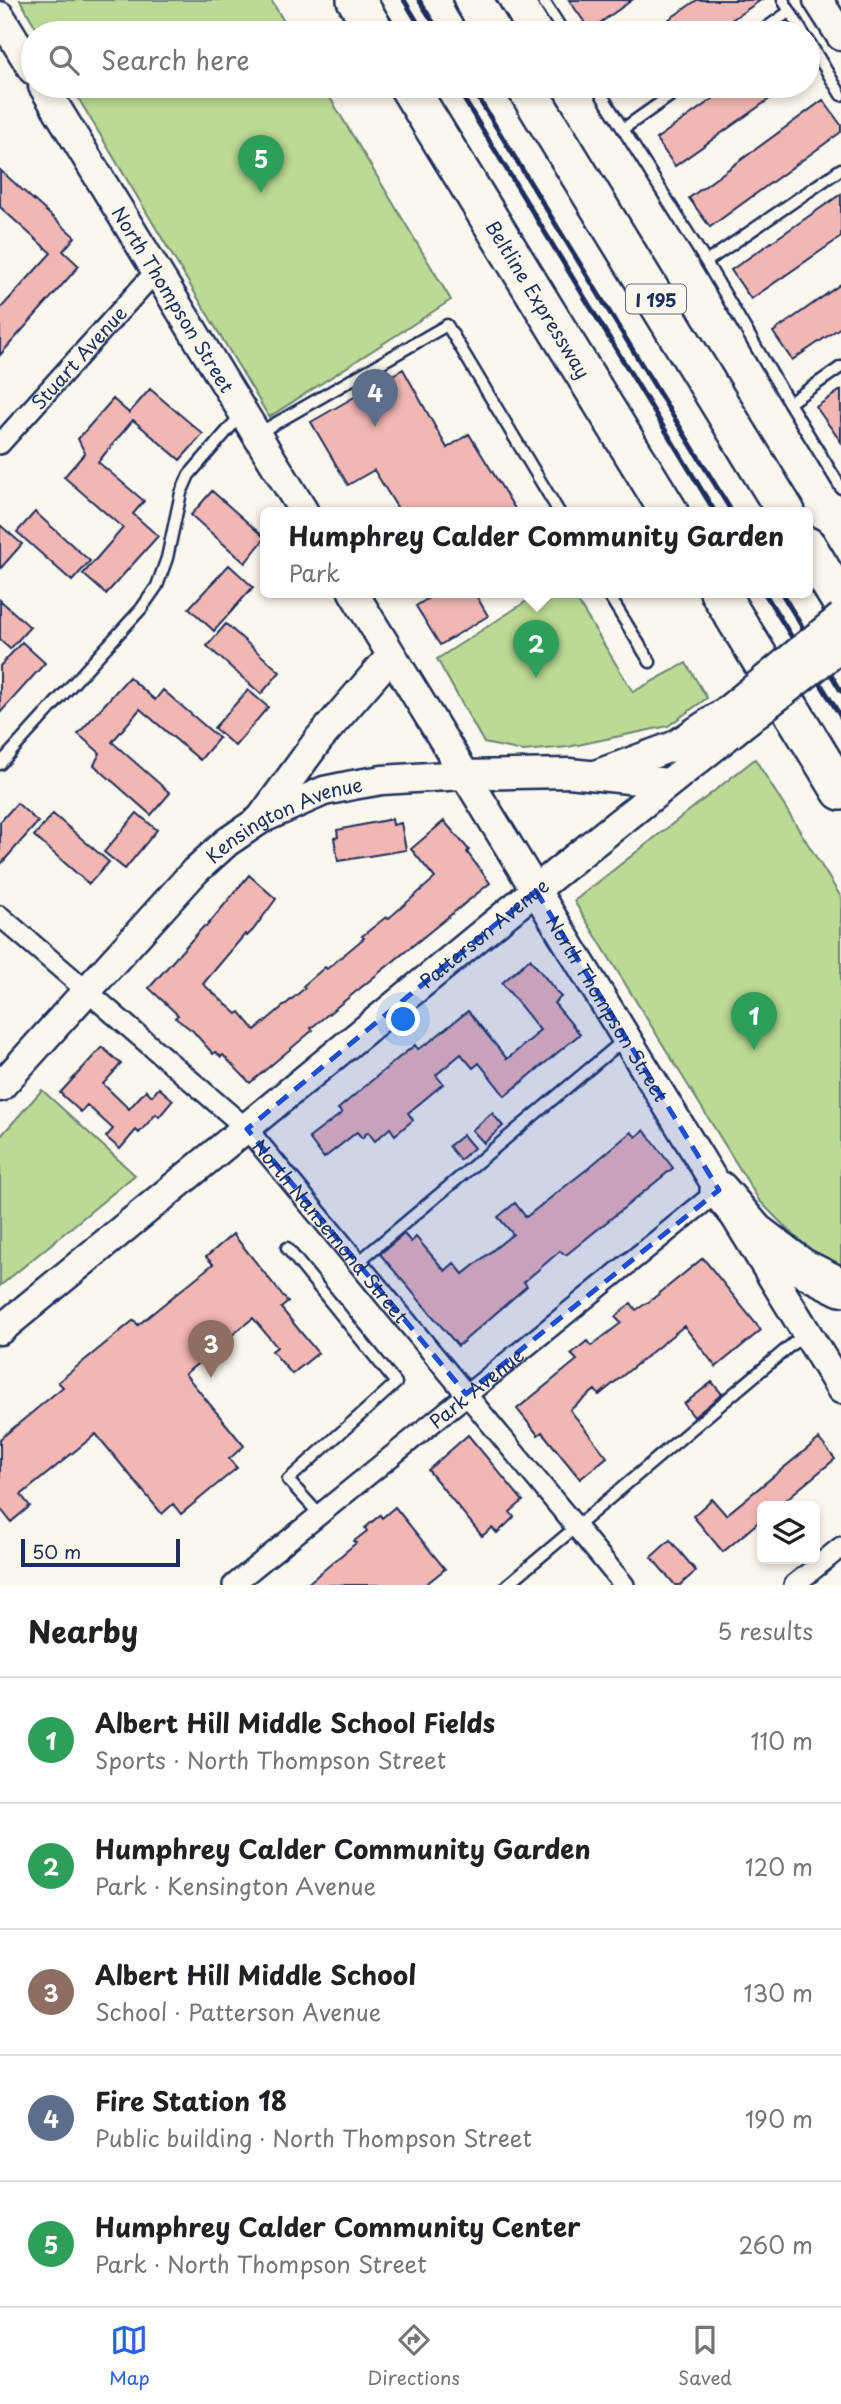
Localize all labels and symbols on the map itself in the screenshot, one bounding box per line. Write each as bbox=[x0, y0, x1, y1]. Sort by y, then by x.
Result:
pin: 5 bbox=[238, 135, 284, 193]
street label: North Thompson Street bbox=[106, 201, 242, 398]
street label: Beltline Expressway bbox=[480, 215, 598, 383]
road number: I 195 bbox=[626, 284, 686, 314]
street label: Stuart Avenue bbox=[24, 299, 133, 415]
pin: 4 bbox=[352, 369, 398, 427]
pin: 2 bbox=[513, 620, 559, 678]
street label: Kensington Avenue bbox=[199, 770, 365, 869]
street label: Patterson Avenue bbox=[413, 871, 554, 994]
street label: North Thompson Street bbox=[540, 910, 676, 1107]
pin: 1 bbox=[731, 992, 777, 1050]
your location bbox=[386, 1002, 420, 1036]
street label: North Nansemond Street bbox=[247, 1133, 415, 1329]
pin: 3 bbox=[188, 1320, 234, 1378]
street label: Park Avenue bbox=[423, 1341, 529, 1435]
scale bar bbox=[21, 1536, 180, 1568]

